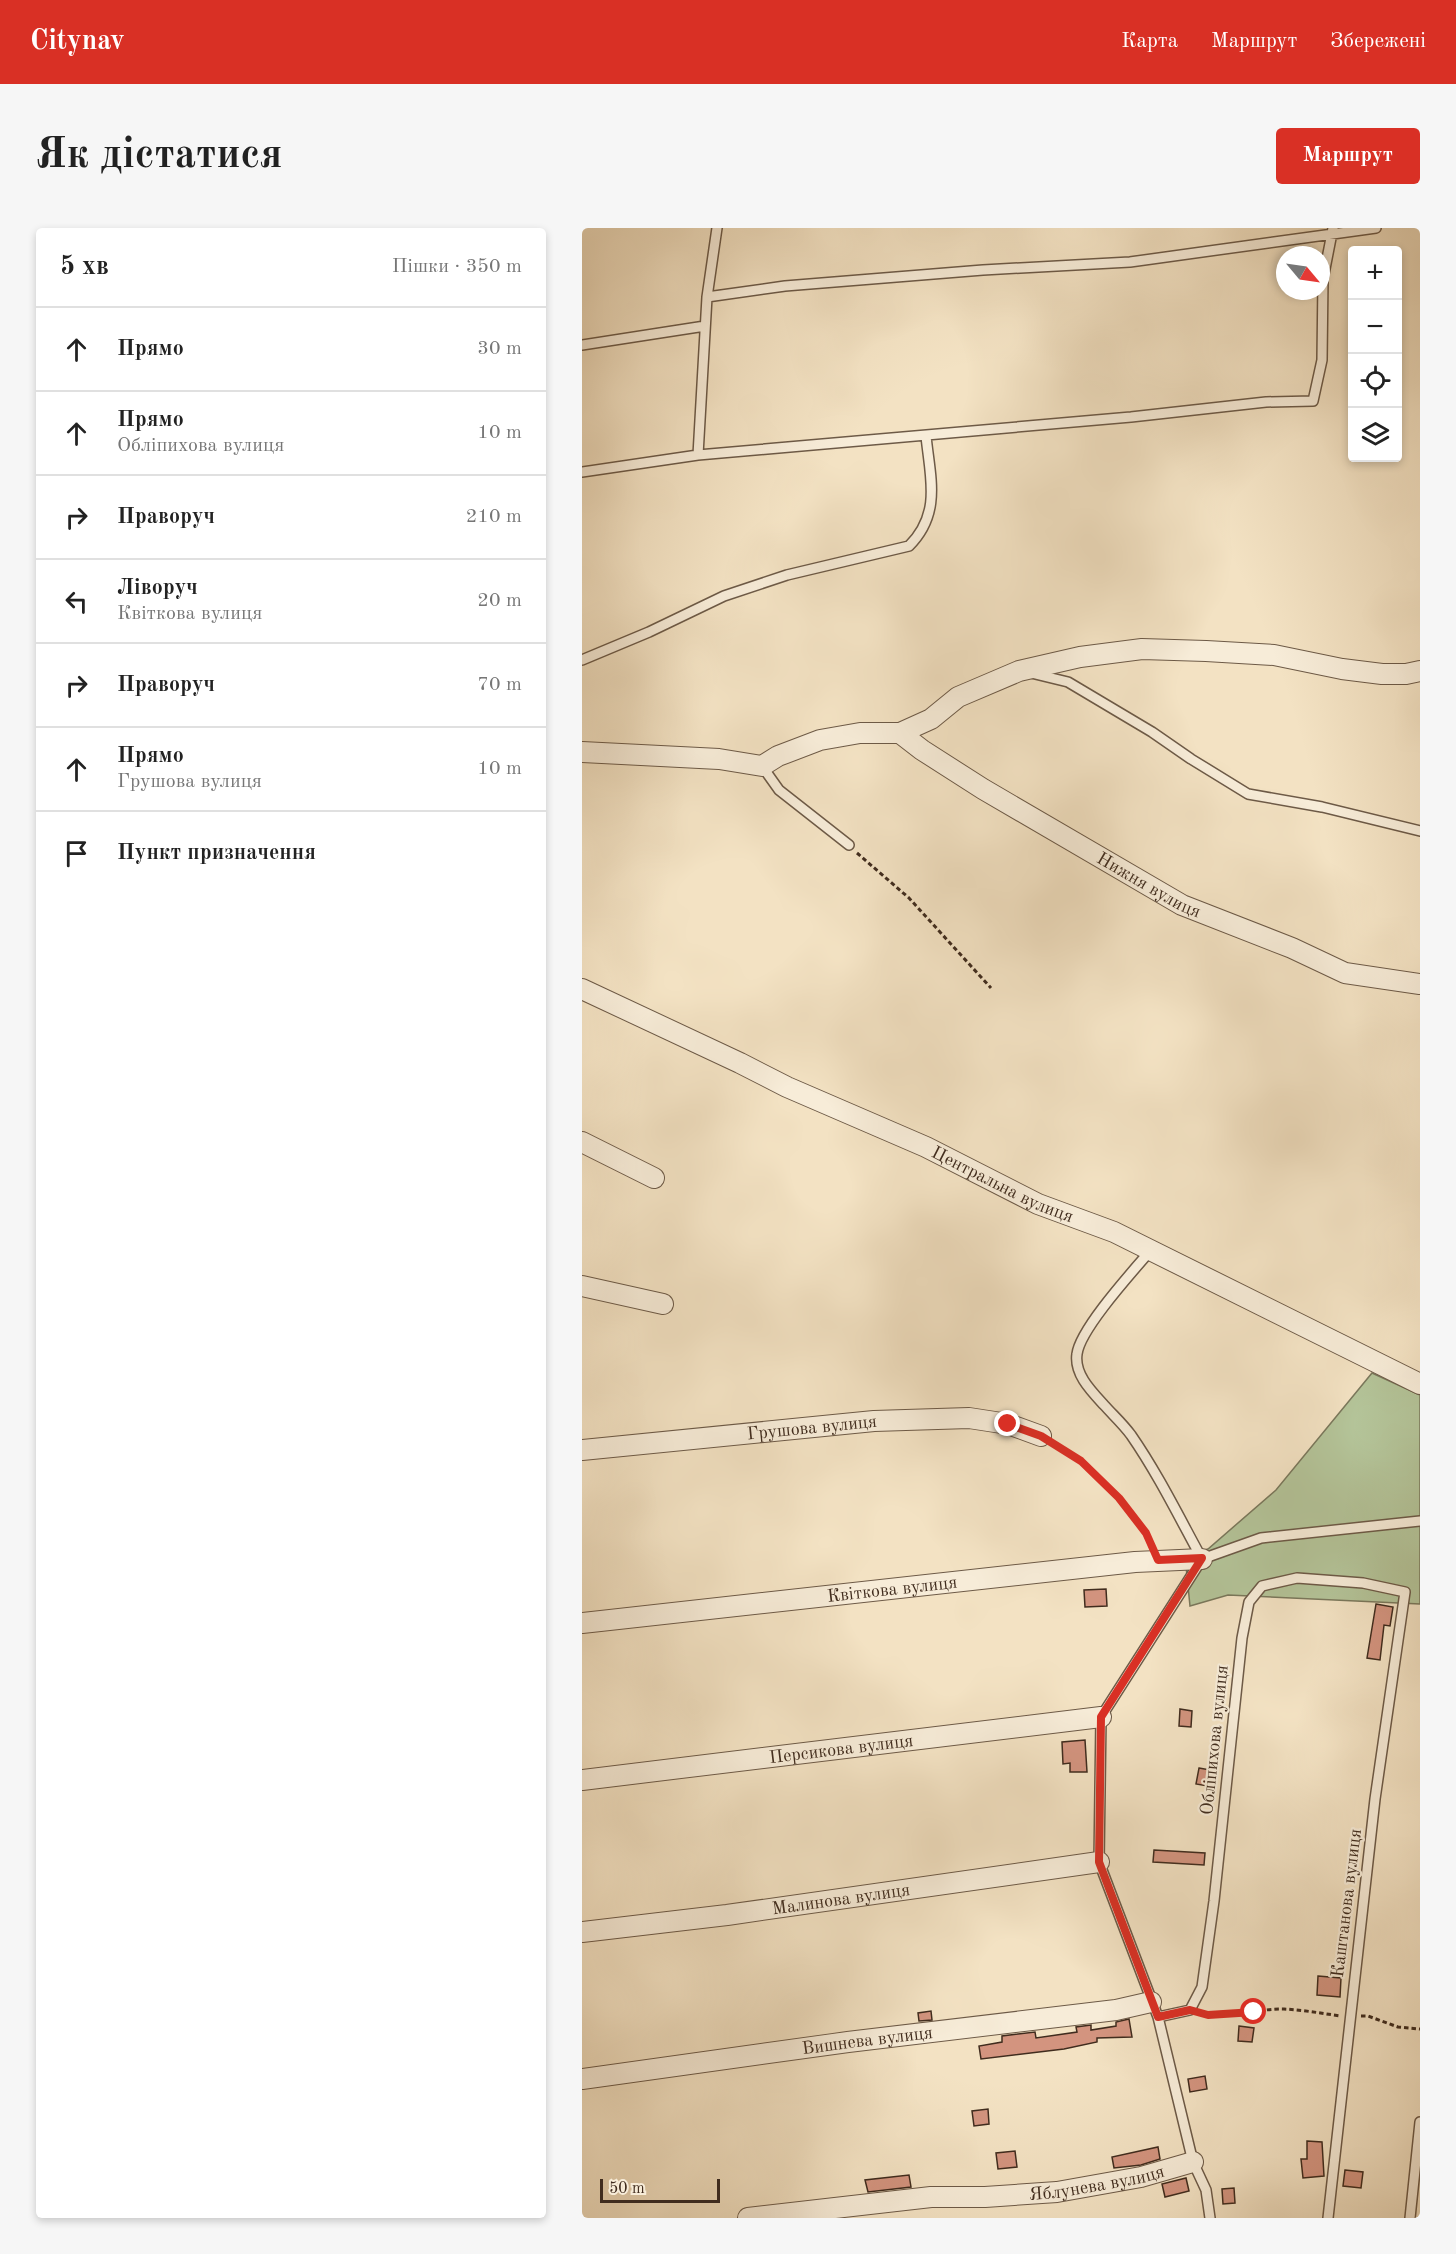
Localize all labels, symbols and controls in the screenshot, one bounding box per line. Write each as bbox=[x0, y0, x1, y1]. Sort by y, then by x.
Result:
text: Citynav bbox=[30, 28, 125, 56]
text: Карта bbox=[1121, 31, 1178, 52]
text: Маршрут bbox=[1211, 31, 1297, 52]
text: Збережені bbox=[1330, 31, 1426, 52]
button: Маршрут bbox=[1276, 128, 1420, 184]
text: Як дістатися bbox=[36, 135, 283, 177]
north arrow bbox=[1276, 246, 1330, 300]
map controls bbox=[1348, 246, 1402, 462]
button: + bbox=[1348, 246, 1402, 300]
text: 5 хв bbox=[60, 254, 109, 280]
text: Пішки · 350 m bbox=[392, 257, 522, 277]
button: − bbox=[1348, 300, 1402, 354]
icon: ahead bbox=[60, 333, 93, 366]
text: Прямо bbox=[117, 338, 184, 360]
text: 30 m bbox=[477, 339, 522, 359]
button: locate bbox=[1348, 354, 1402, 408]
button: layers bbox=[1348, 408, 1402, 462]
text: Прямо bbox=[117, 409, 184, 431]
icon: ahead bbox=[60, 417, 93, 450]
text: 10 m bbox=[477, 423, 522, 443]
text: Обліпихова вулиця bbox=[117, 436, 284, 456]
icon: right bbox=[60, 501, 93, 534]
text: Праворуч bbox=[117, 506, 215, 528]
text: 210 m bbox=[466, 507, 522, 527]
text: Ліворуч bbox=[117, 577, 198, 599]
icon: left bbox=[60, 585, 93, 618]
text: 20 m bbox=[477, 591, 522, 611]
text: Квіткова вулиця bbox=[117, 604, 262, 624]
icon: right bbox=[60, 669, 93, 702]
text: Праворуч bbox=[117, 674, 215, 696]
text: 70 m bbox=[477, 675, 522, 695]
text: Прямо bbox=[117, 745, 184, 767]
icon: ahead bbox=[60, 753, 93, 786]
text: 10 m bbox=[477, 759, 522, 779]
text: Грушова вулиця bbox=[117, 772, 262, 792]
icon: arrive bbox=[60, 837, 93, 870]
text: Пункт призначення bbox=[117, 842, 316, 864]
street label: Нижня вулиця bbox=[1093, 849, 1203, 921]
street label: Центральна вулиця bbox=[929, 1143, 1076, 1226]
route end bbox=[994, 1410, 1020, 1436]
street label: Грушова вулиця bbox=[746, 1413, 878, 1444]
street label: Квіткова вулиця bbox=[826, 1574, 958, 1606]
street label: Обліпихова вулиця bbox=[1198, 1664, 1232, 1816]
street label: Персикова вулиця bbox=[768, 1732, 914, 1767]
street label: Каштанова вулиця bbox=[1329, 1828, 1365, 1978]
street label: Малинова вулиця bbox=[771, 1881, 911, 1919]
route start bbox=[1240, 1998, 1266, 2024]
street label: Вишнева вулиця bbox=[801, 2024, 934, 2058]
street label: Яблунева вулиця bbox=[1029, 2163, 1167, 2204]
scale bar bbox=[600, 2176, 720, 2204]
text: 50 m bbox=[609, 2181, 645, 2197]

